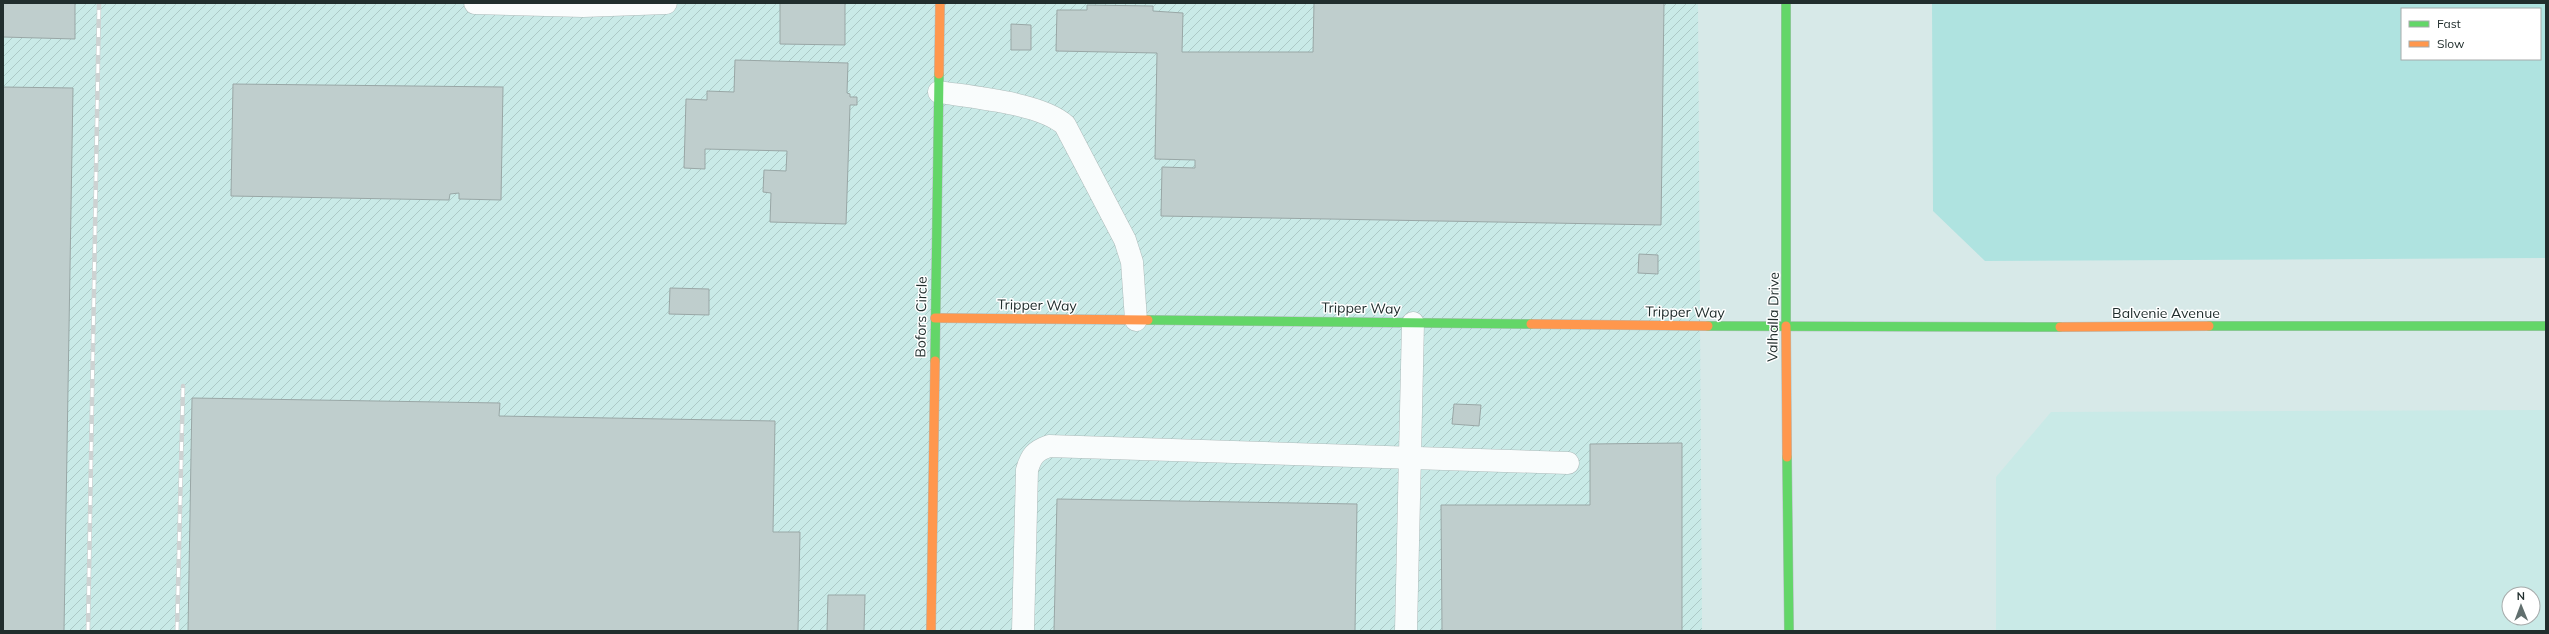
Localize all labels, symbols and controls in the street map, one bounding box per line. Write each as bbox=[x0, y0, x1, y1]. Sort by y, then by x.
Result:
legend bbox=[2401, 8, 2541, 60]
text: Fast bbox=[2437, 16, 2461, 31]
text: Slow bbox=[2437, 36, 2465, 51]
street label: Valhalla Drive bbox=[1763, 272, 1783, 362]
street label: Bofors Circle bbox=[911, 276, 931, 358]
street label: Tripper Way bbox=[997, 295, 1077, 315]
street label: Tripper Way bbox=[1321, 298, 1401, 318]
street label: Tripper Way bbox=[1645, 302, 1725, 322]
street label: Balvenie Avenue bbox=[2112, 304, 2220, 322]
north arrow bbox=[2501, 586, 2541, 626]
text: N bbox=[2517, 589, 2525, 603]

